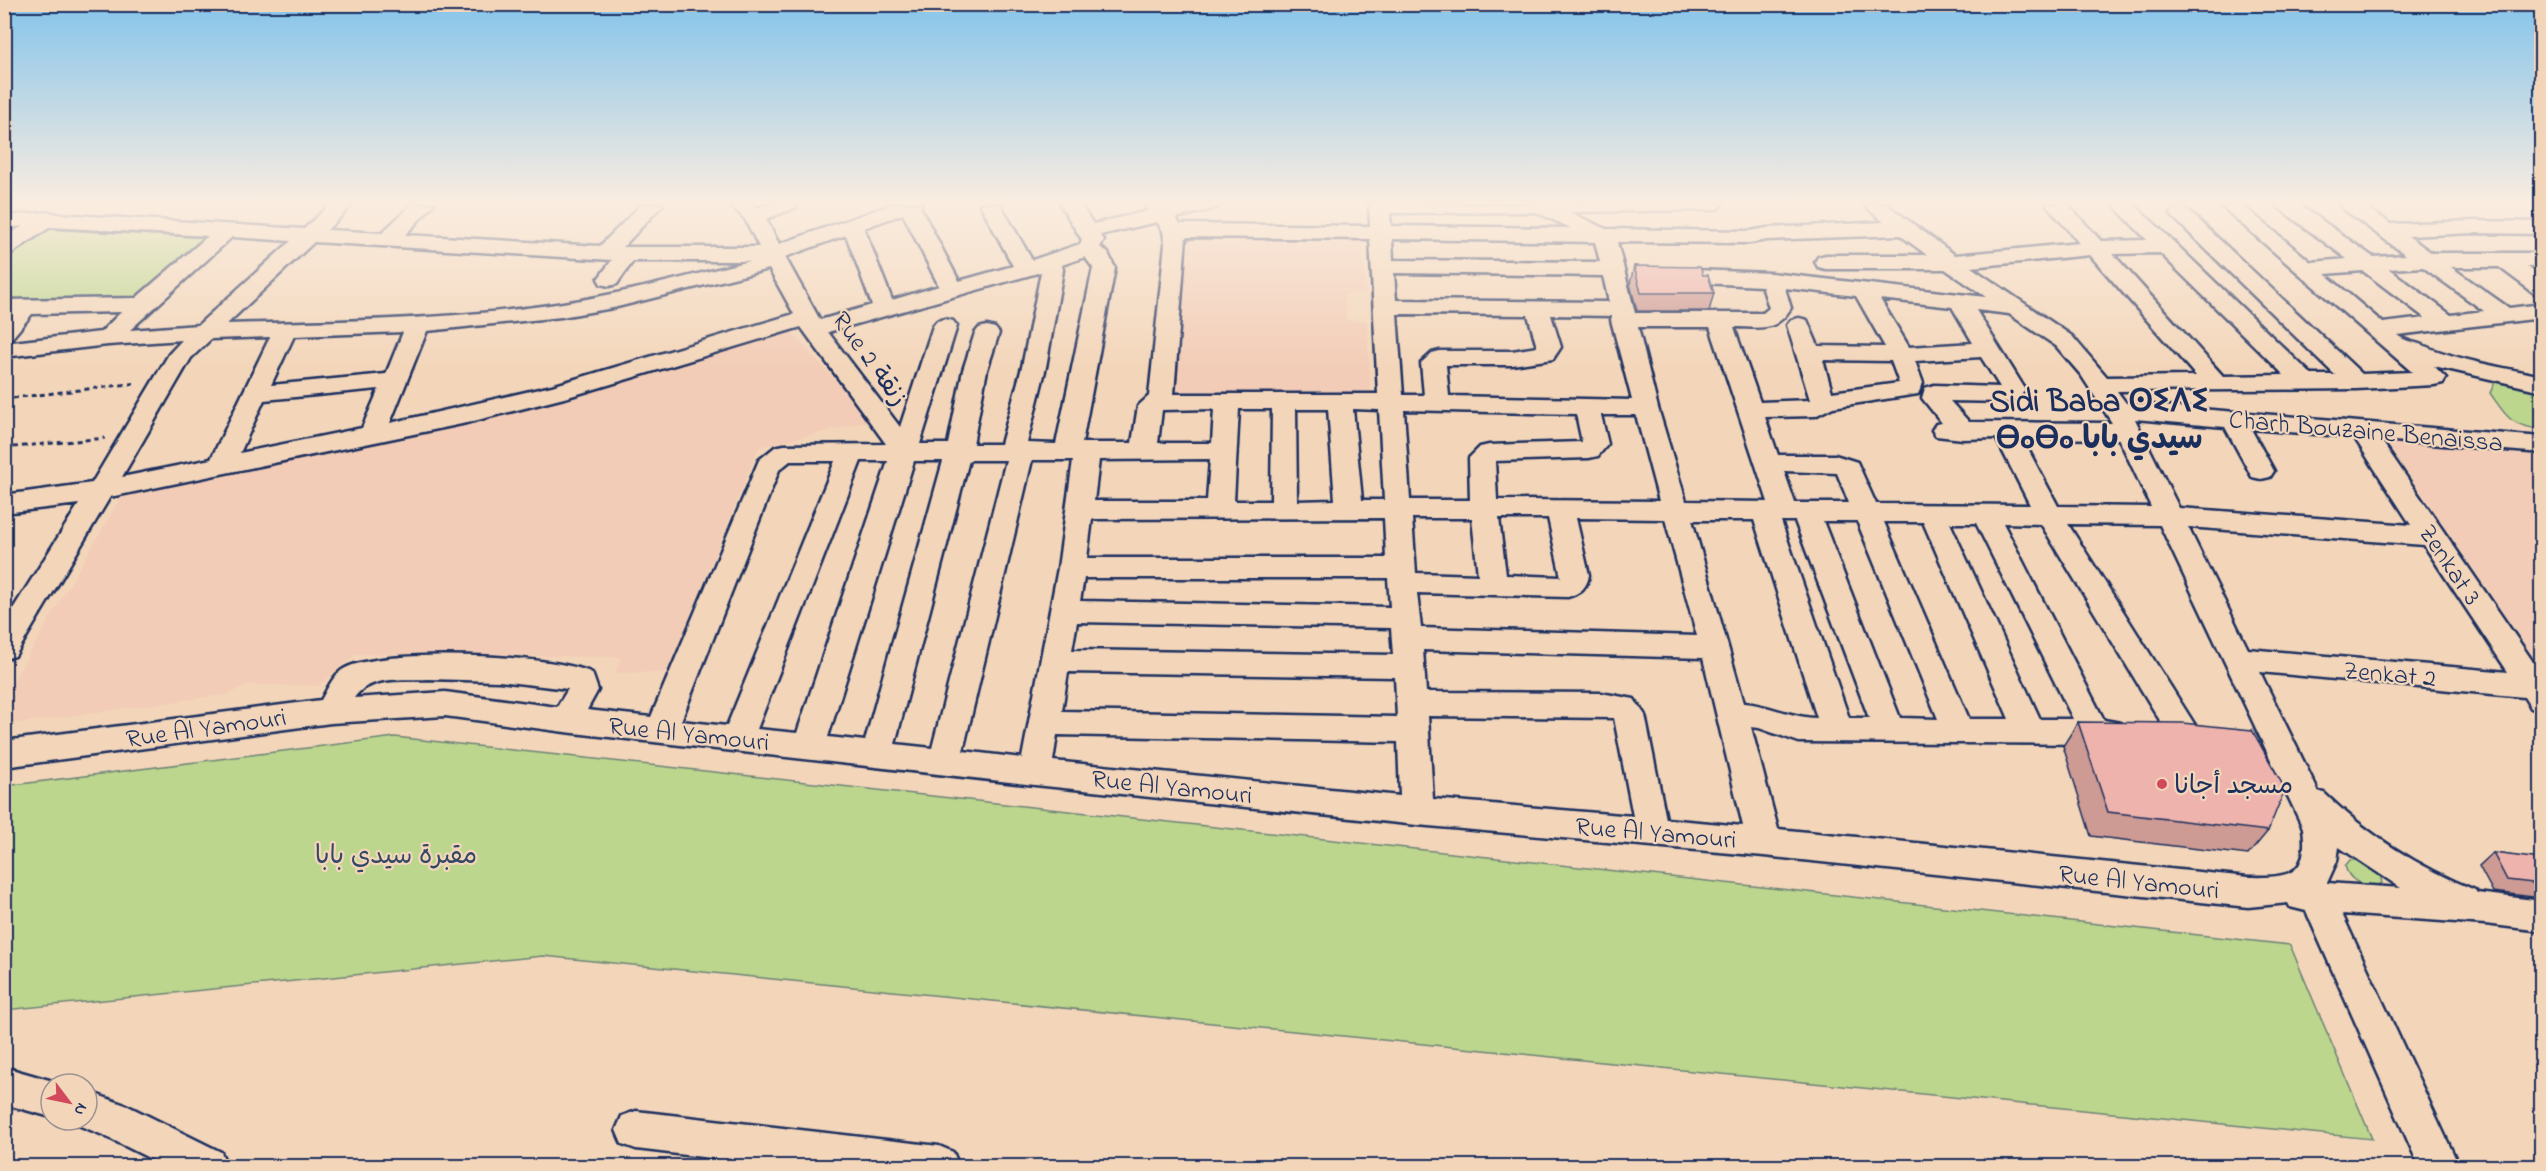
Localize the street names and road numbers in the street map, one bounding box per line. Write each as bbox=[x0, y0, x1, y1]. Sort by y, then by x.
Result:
street label: Rue 2 زنقة bbox=[821, 304, 916, 415]
street label: Charh Bouzaine Benaissa bbox=[2227, 402, 2504, 464]
street label: Zenkat 3 bbox=[2407, 517, 2490, 614]
street label: Zenkat 2 bbox=[2342, 653, 2438, 699]
street label: Rue Al Yamouri bbox=[124, 700, 289, 760]
street label: Rue Al Yamouri bbox=[606, 709, 771, 763]
street label: Rue Al Yamouri bbox=[1089, 762, 1254, 816]
street label: Rue Al Yamouri bbox=[1574, 809, 1738, 861]
street label: Rue Al Yamouri bbox=[2056, 857, 2221, 911]

